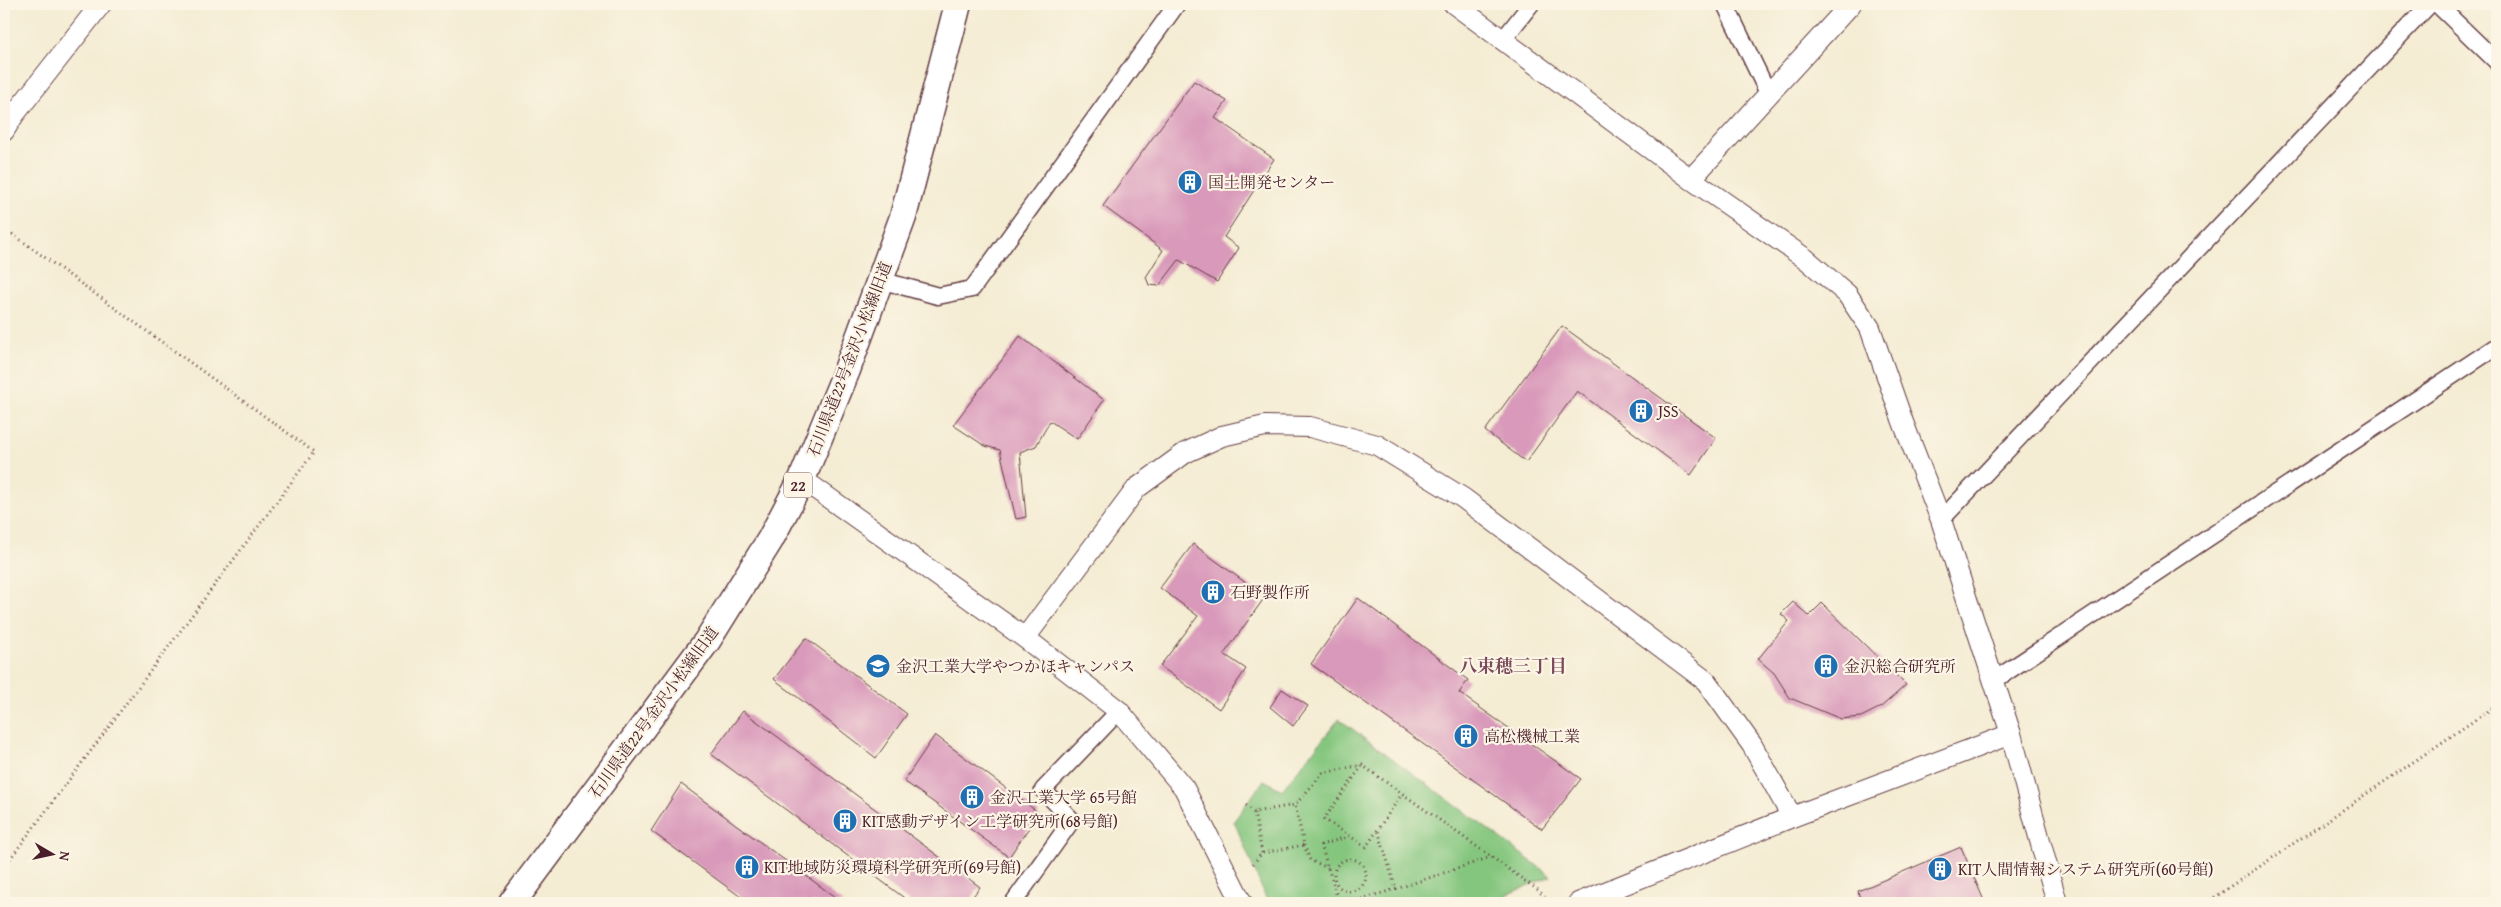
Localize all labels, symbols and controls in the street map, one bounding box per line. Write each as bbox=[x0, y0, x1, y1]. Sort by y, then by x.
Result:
building icon: 国土開発センター bbox=[1177, 169, 1203, 195]
place label: 国土開発センター bbox=[1208, 170, 1335, 194]
street label: 石川県道22号金沢小松線旧道 bbox=[801, 258, 897, 460]
building icon: JSS bbox=[1628, 398, 1654, 424]
place label: JSS bbox=[1656, 399, 1679, 423]
road number: 22 bbox=[784, 472, 812, 498]
building icon: 石野製作所 bbox=[1200, 579, 1226, 605]
place label: 石野製作所 bbox=[1230, 580, 1310, 604]
street label: 石川県道22号金沢小松線旧道 bbox=[582, 621, 724, 803]
district label: 八束穂三丁目 bbox=[1459, 652, 1567, 679]
school or university icon: 金沢工業大学やつかほキャンパス bbox=[865, 653, 891, 679]
building icon: 金沢総合研究所 bbox=[1813, 653, 1839, 679]
place label: 金沢工業大学やつかほキャンパス bbox=[896, 654, 1135, 678]
place label: 金沢総合研究所 bbox=[1844, 654, 1956, 678]
building icon: 高松機械工業 bbox=[1453, 723, 1479, 749]
place label: 高松機械工業 bbox=[1484, 724, 1580, 748]
building icon: 金沢工業大学 65号館 bbox=[959, 784, 985, 810]
place label: 金沢工業大学 65号館 bbox=[990, 785, 1137, 809]
building icon: KIT感動デザイン工学研究所(68号館) bbox=[832, 808, 858, 834]
place label: KIT感動デザイン工学研究所(68号館) bbox=[862, 809, 1118, 833]
north arrow bbox=[28, 830, 78, 880]
text: N bbox=[54, 850, 75, 863]
building icon: KIT地域防災環境科学研究所(69号館) bbox=[734, 854, 760, 880]
place label: KIT地域防災環境科学研究所(69号館) bbox=[764, 855, 1021, 879]
building icon: KIT人間情報システム研究所(60号館) bbox=[1927, 856, 1953, 882]
place label: KIT人間情報システム研究所(60号館) bbox=[1958, 857, 2213, 881]

